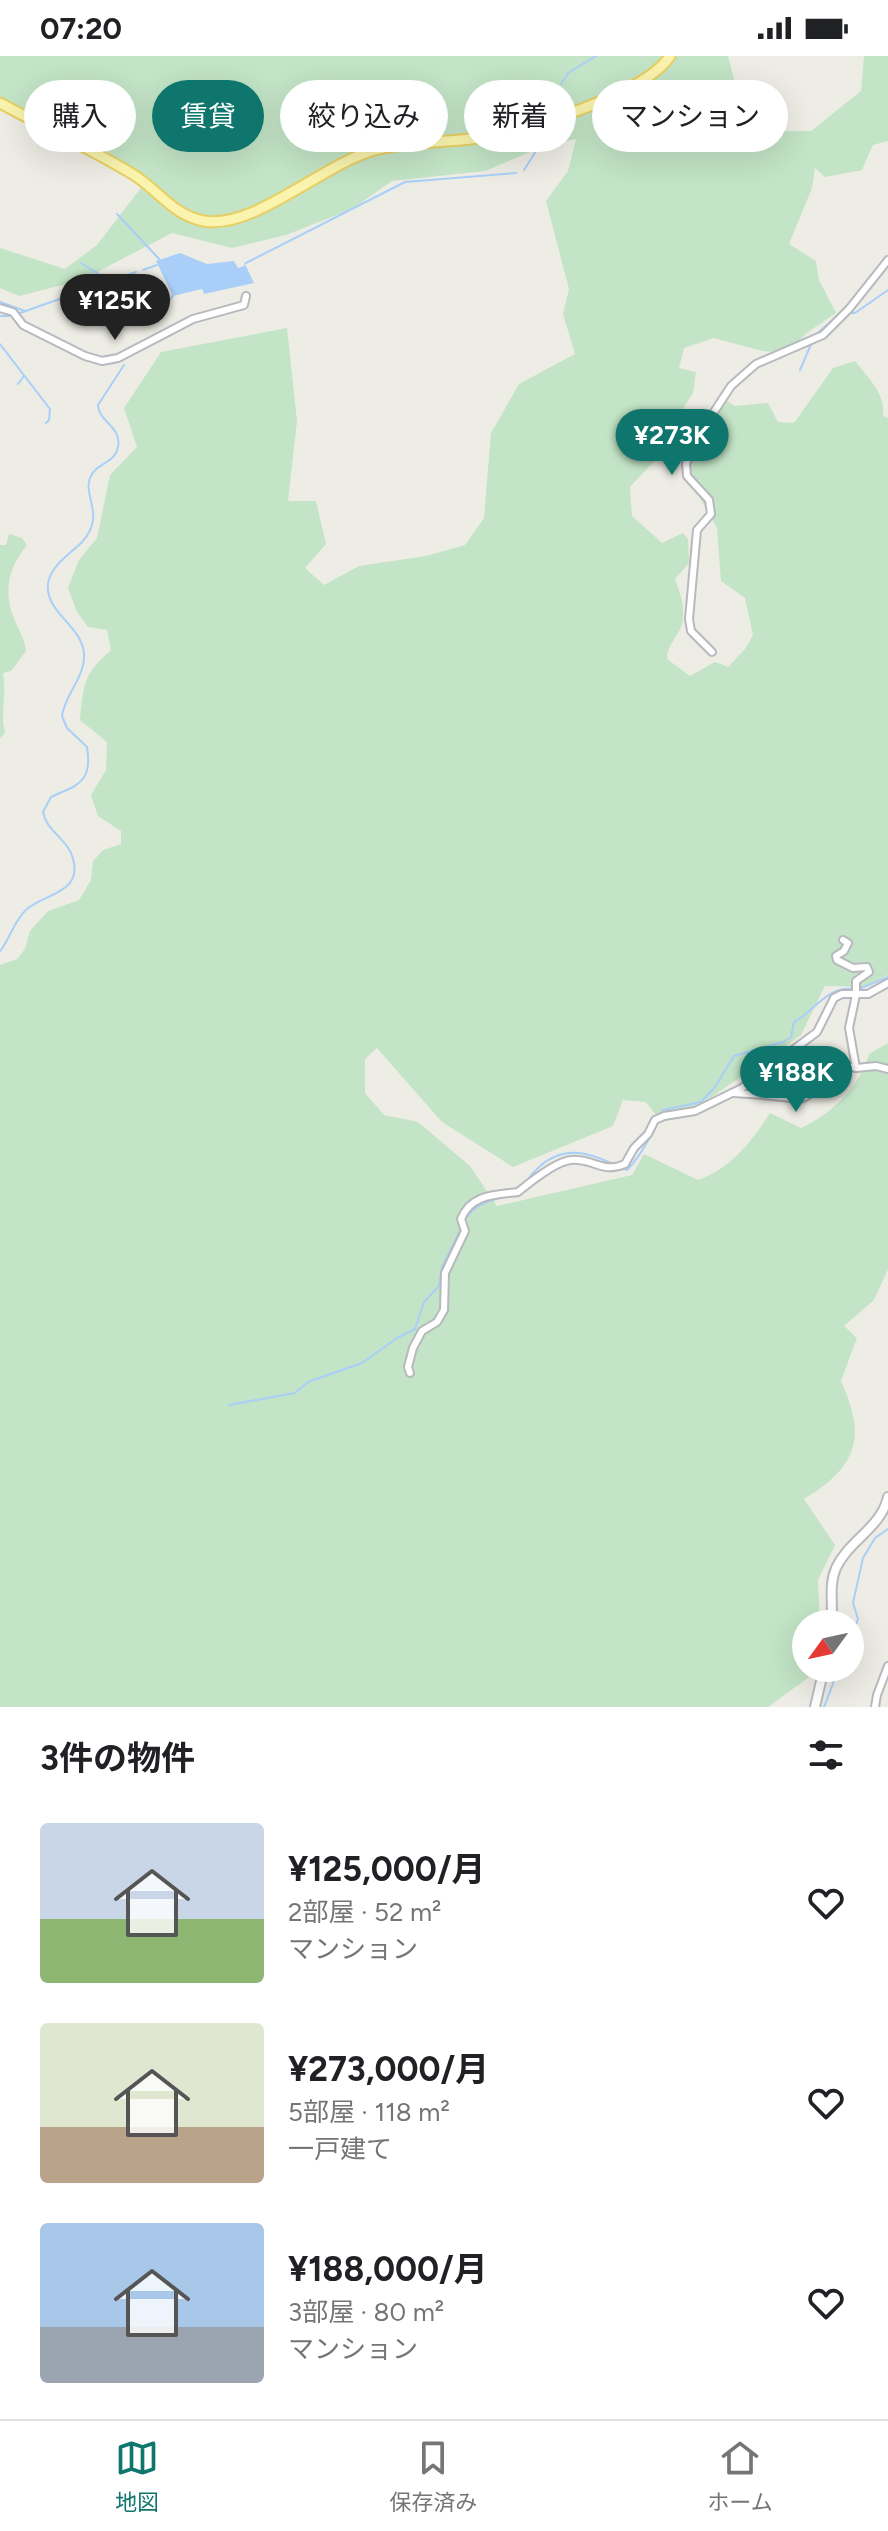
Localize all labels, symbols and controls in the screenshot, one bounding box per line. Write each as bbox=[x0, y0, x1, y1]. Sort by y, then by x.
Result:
text: 07:20 bbox=[40, 10, 122, 47]
chip: 購入 bbox=[24, 80, 136, 152]
chip: 賃貸 bbox=[152, 80, 264, 152]
chip: 絞り込み bbox=[280, 80, 448, 152]
chip: 新着 bbox=[464, 80, 576, 152]
chip: マンション bbox=[592, 80, 788, 152]
pin: ¥125K bbox=[59, 274, 171, 342]
text: ¥125K bbox=[78, 284, 152, 316]
pin: ¥273K bbox=[616, 409, 728, 477]
text: ¥273K bbox=[634, 419, 710, 451]
pin: ¥188K bbox=[740, 1046, 852, 1114]
text: ¥188K bbox=[758, 1056, 834, 1088]
north arrow bbox=[792, 1610, 864, 1682]
map controls bbox=[792, 1610, 864, 1682]
icon: filters bbox=[804, 1733, 848, 1777]
text: 3件の物件 bbox=[40, 1738, 195, 1779]
text: ¥125,000/月 bbox=[288, 1849, 486, 1890]
icon: home bbox=[104, 1855, 200, 1951]
icon: heart bbox=[804, 1881, 848, 1925]
text: 2部屋 · 52 m² bbox=[288, 1896, 441, 1928]
text: マンション bbox=[288, 1933, 418, 1965]
text: ¥273,000/月 bbox=[288, 2049, 489, 2090]
icon: home bbox=[104, 2055, 200, 2151]
icon: heart bbox=[804, 2081, 848, 2125]
text: 5部屋 · 118 m² bbox=[288, 2096, 450, 2128]
text: 一戸建て bbox=[288, 2133, 392, 2165]
text: ¥188,000/月 bbox=[288, 2249, 488, 2290]
icon: home bbox=[104, 2255, 200, 2351]
icon: heart bbox=[804, 2281, 848, 2325]
text: 3部屋 · 80 m² bbox=[288, 2296, 444, 2328]
text: マンション bbox=[288, 2333, 418, 2365]
tab: 地図 bbox=[115, 2436, 159, 2516]
tab: 保存済み bbox=[389, 2436, 477, 2516]
tab: ホーム bbox=[708, 2436, 773, 2516]

